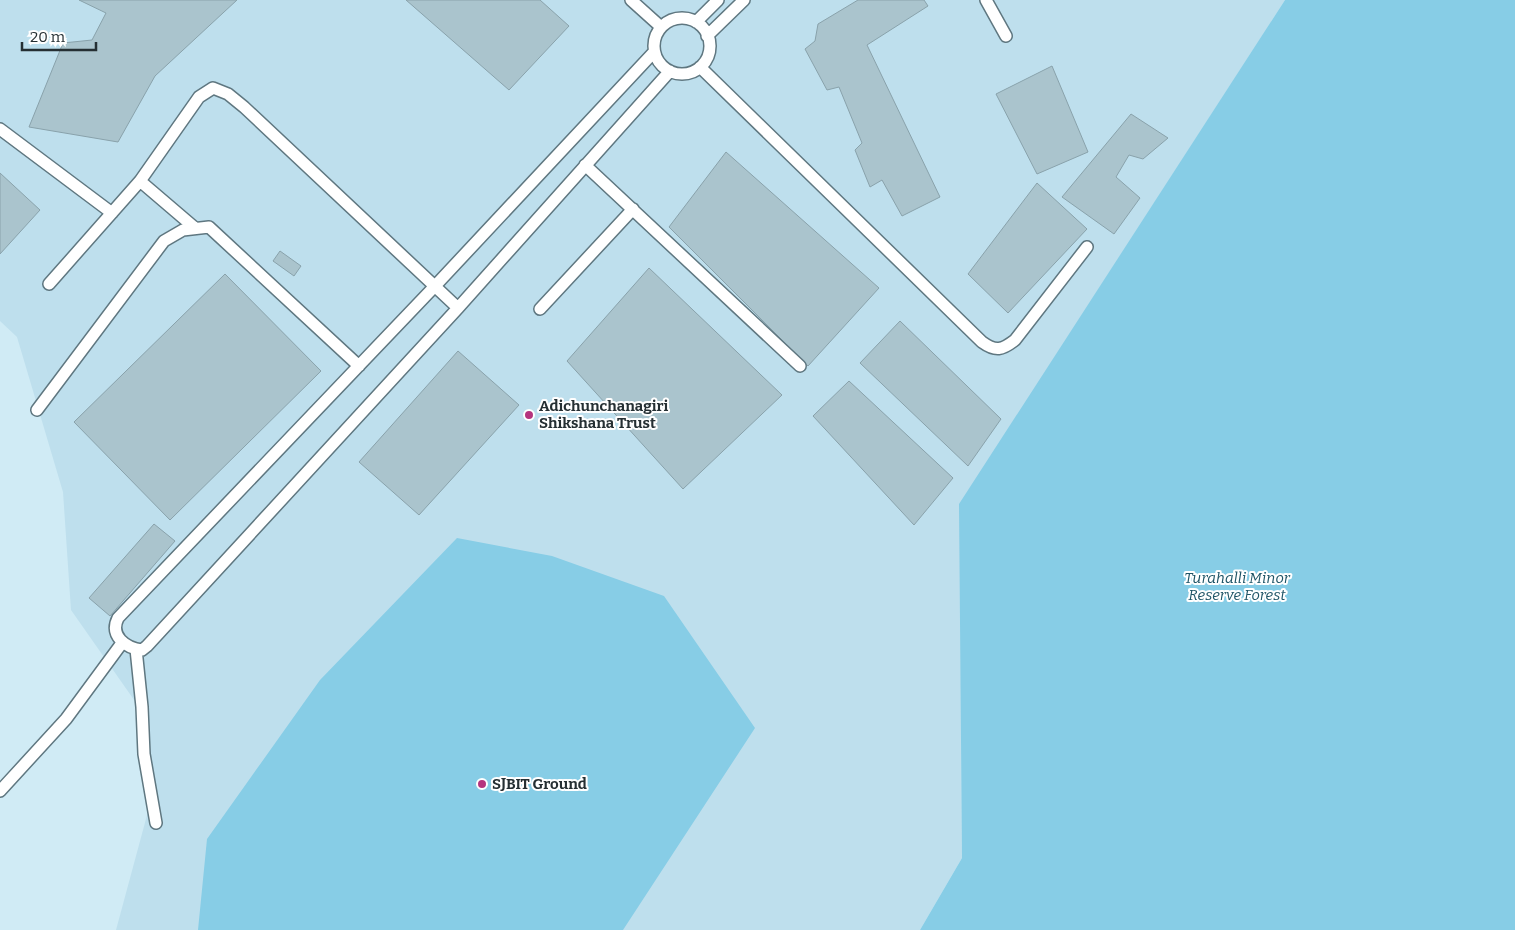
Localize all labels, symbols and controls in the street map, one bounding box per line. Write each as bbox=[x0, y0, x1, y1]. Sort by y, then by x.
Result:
scale bar bbox=[22, 20, 96, 52]
text: 20 m bbox=[30, 28, 66, 46]
place label: Adichunchanagiri Shikshana Trust bbox=[539, 397, 668, 432]
marker: Adichunchanagiri Shikshana Trust bbox=[523, 409, 535, 421]
park label: Turahalli Minor Reserve Forest bbox=[1184, 569, 1291, 604]
place label: SJBIT Ground bbox=[492, 775, 587, 793]
marker: SJBIT Ground bbox=[476, 778, 488, 790]

